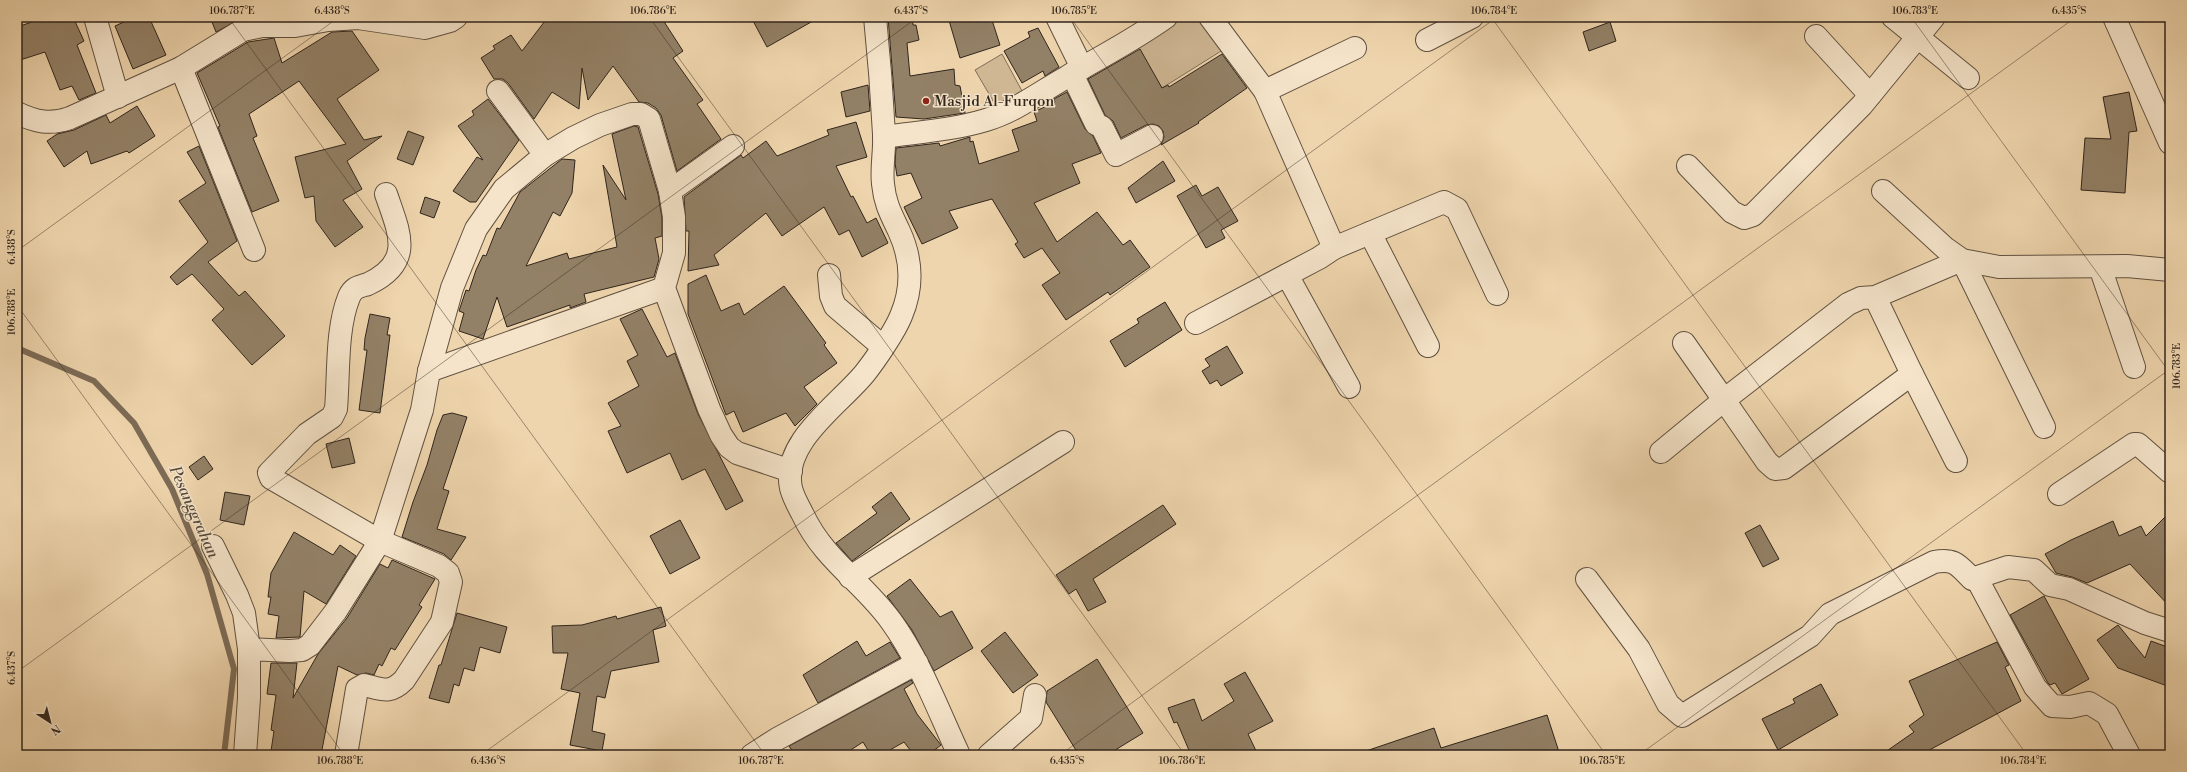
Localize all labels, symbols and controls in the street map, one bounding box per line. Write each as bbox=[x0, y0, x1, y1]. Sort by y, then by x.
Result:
text: 106.787°E bbox=[209, 5, 255, 17]
text: 6.438°S bbox=[314, 5, 350, 17]
text: 106.786°E bbox=[630, 5, 676, 17]
text: 6.437°S bbox=[894, 5, 928, 17]
text: 106.785°E bbox=[1051, 5, 1097, 17]
text: 106.784°E bbox=[1471, 5, 1517, 17]
text: 106.783°E bbox=[1892, 5, 1938, 17]
text: 6.435°S bbox=[2052, 5, 2087, 17]
place label: Masjid Al-Furqon bbox=[934, 92, 1054, 111]
marker: Masjid Al-Furqon bbox=[921, 96, 931, 106]
text: 6.438°S bbox=[6, 229, 18, 265]
text: 106.788°E bbox=[6, 289, 18, 335]
text: 106.783°E bbox=[2171, 343, 2183, 389]
water label: Pesanggrahan bbox=[164, 462, 224, 562]
text: 6.437°S bbox=[6, 651, 18, 685]
north arrow bbox=[30, 702, 70, 742]
text: N bbox=[47, 721, 63, 738]
text: 106.788°E bbox=[317, 755, 363, 767]
text: 6.436°S bbox=[470, 755, 506, 767]
text: 106.787°E bbox=[738, 755, 784, 767]
text: 6.435°S bbox=[1050, 755, 1085, 767]
text: 106.786°E bbox=[1159, 755, 1205, 767]
text: 106.785°E bbox=[1579, 755, 1625, 767]
text: 106.784°E bbox=[2000, 755, 2046, 767]

